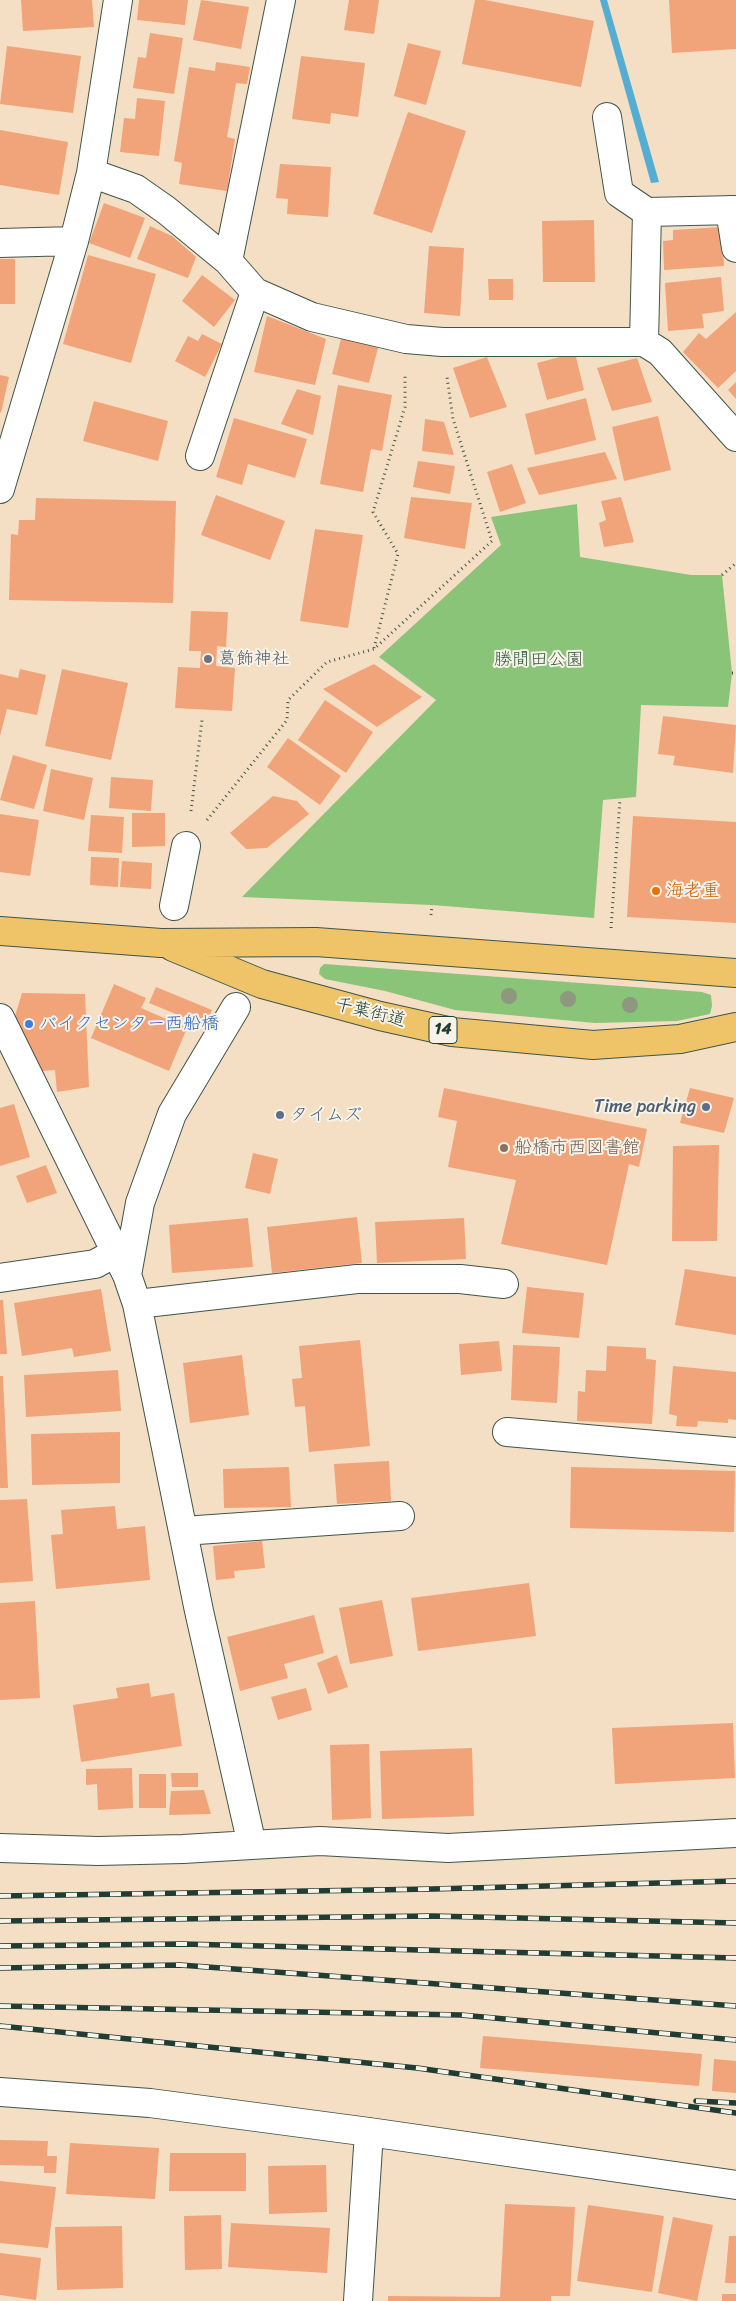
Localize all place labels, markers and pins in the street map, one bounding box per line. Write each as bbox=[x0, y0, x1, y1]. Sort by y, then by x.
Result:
place label: 葛飾神社 bbox=[218, 648, 290, 670]
marker: 葛飾神社 bbox=[202, 653, 214, 665]
place label: 海老重 bbox=[666, 880, 720, 902]
marker: 海老重 bbox=[650, 885, 662, 897]
place label: バイクセンター西船橋 bbox=[39, 1013, 219, 1035]
marker: バイクセンター西船橋 bbox=[23, 1018, 35, 1030]
place label: Time parking bbox=[594, 1096, 696, 1118]
marker: Time parking bbox=[700, 1101, 712, 1113]
place label: タイムズ bbox=[290, 1104, 362, 1126]
marker: タイムズ bbox=[274, 1109, 286, 1121]
place label: 船橋市西図書館 bbox=[514, 1137, 640, 1159]
marker: 船橋市西図書館 bbox=[498, 1142, 510, 1154]

